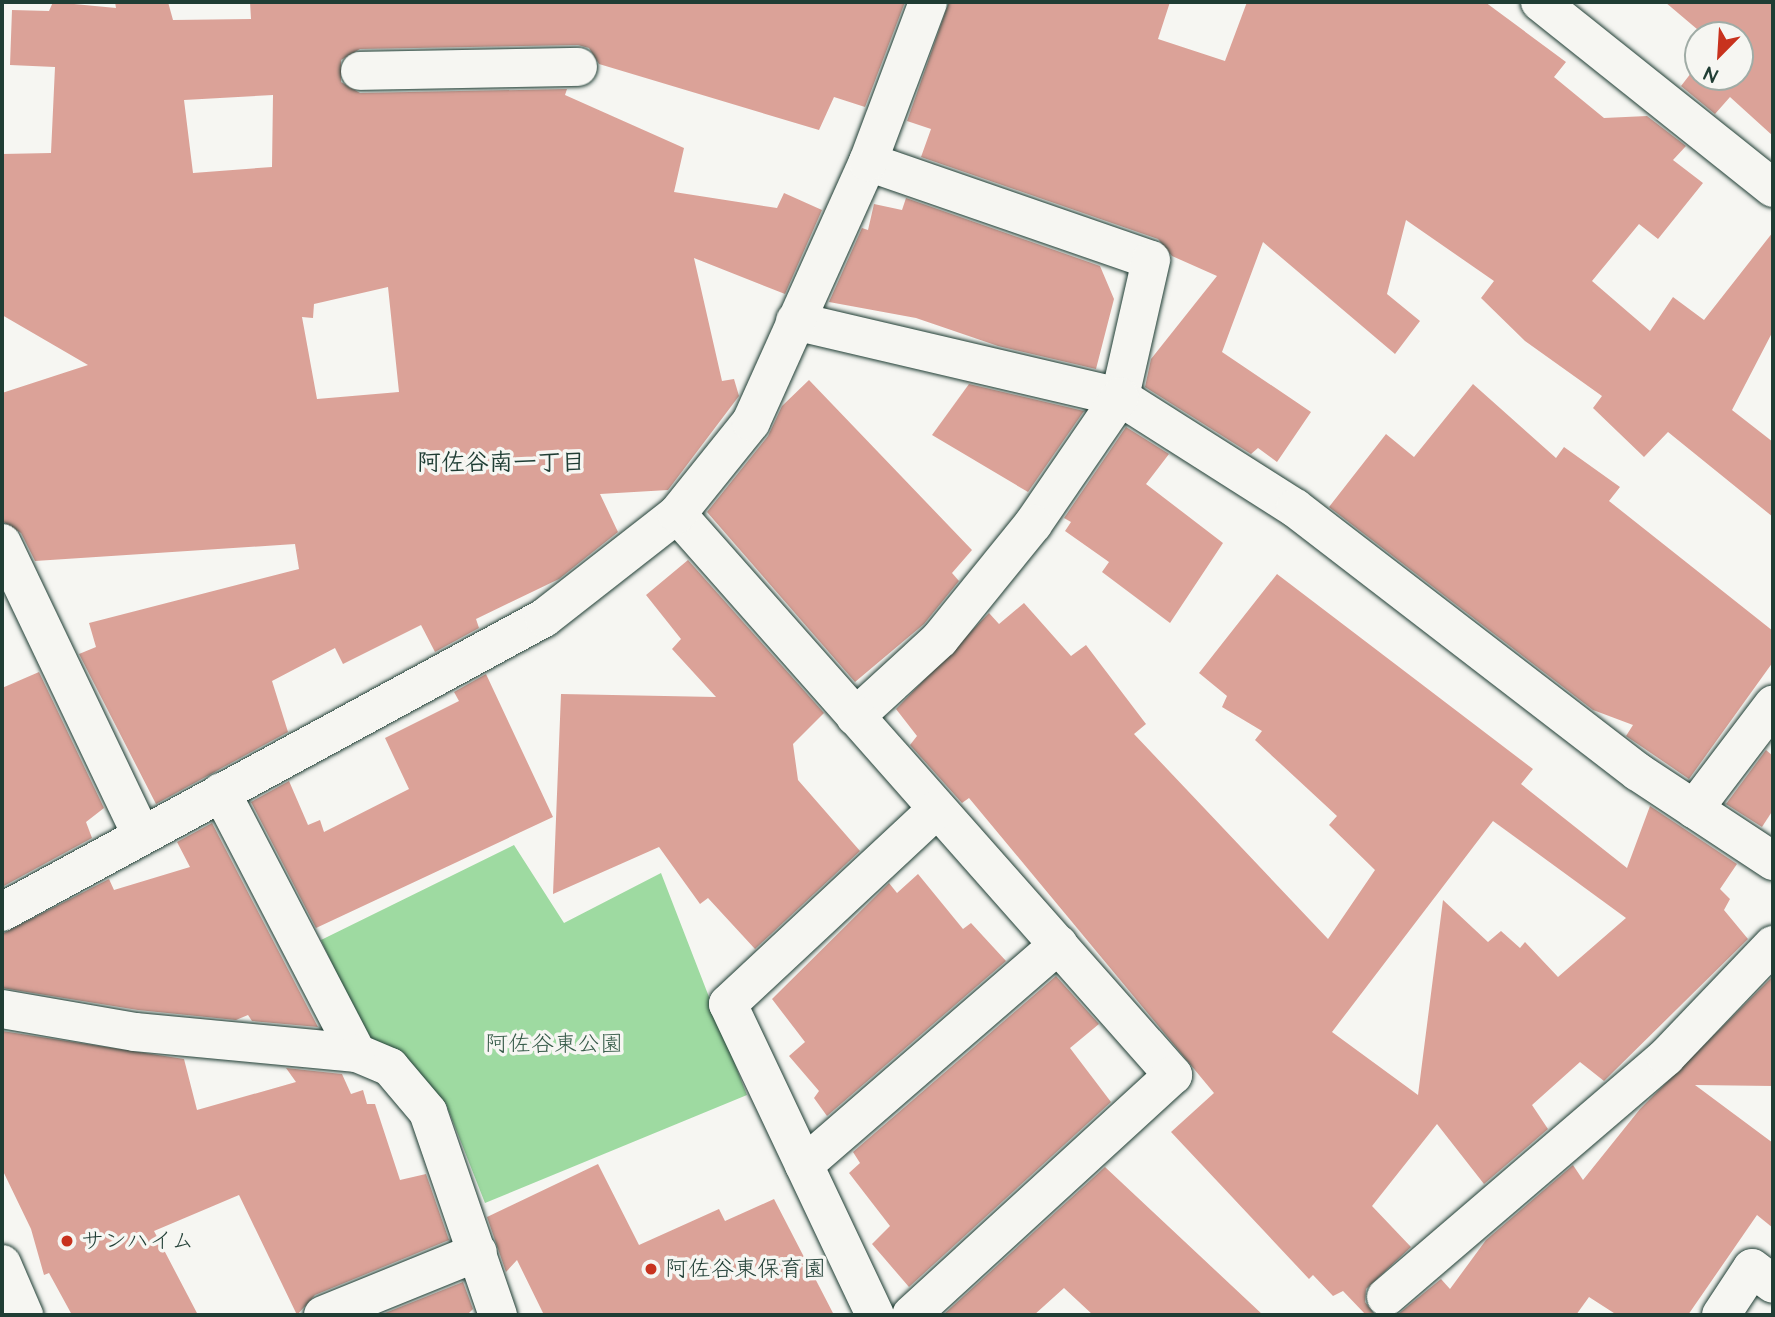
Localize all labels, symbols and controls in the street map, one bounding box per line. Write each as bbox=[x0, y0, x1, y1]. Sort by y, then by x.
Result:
north arrow bbox=[1684, 21, 1754, 91]
text: N bbox=[1700, 59, 1722, 89]
district label: 阿佐谷南一丁目 bbox=[417, 450, 585, 478]
park label: 阿佐谷東公園 bbox=[485, 1030, 623, 1058]
place label: サンハイム bbox=[81, 1227, 196, 1255]
marker: サンハイム bbox=[59, 1233, 75, 1249]
place label: 阿佐谷東保育園 bbox=[665, 1255, 826, 1283]
marker: 阿佐谷東保育園 bbox=[643, 1261, 659, 1277]

